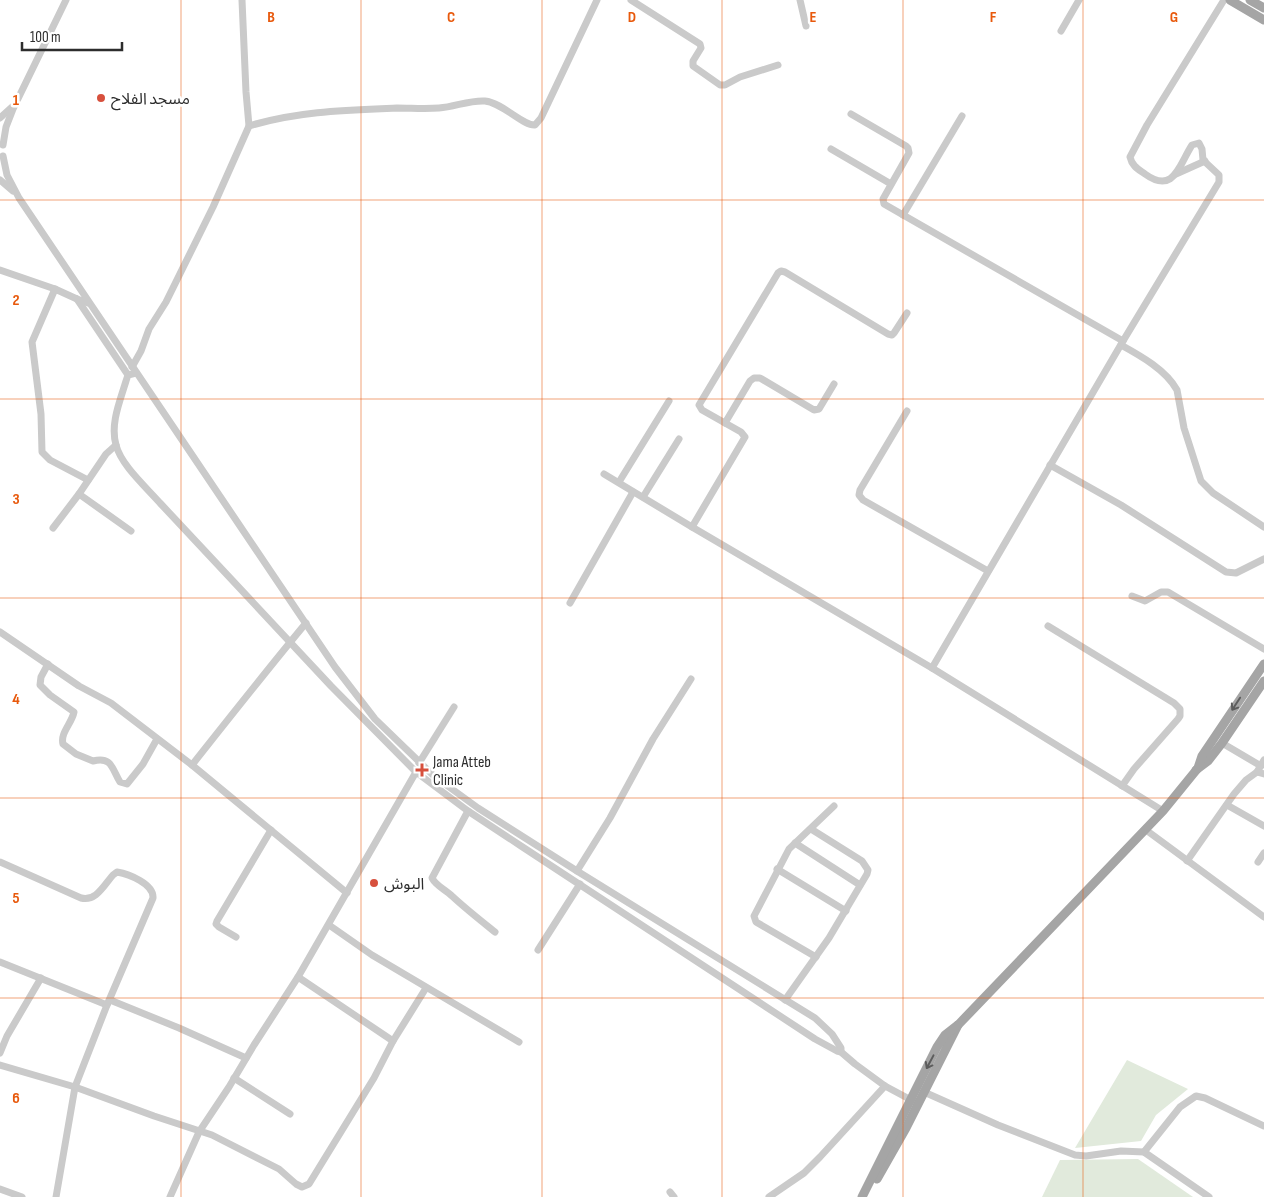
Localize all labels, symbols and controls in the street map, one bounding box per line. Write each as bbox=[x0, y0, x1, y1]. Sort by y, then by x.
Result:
text: B bbox=[267, 8, 275, 27]
text: C bbox=[447, 8, 455, 27]
text: D bbox=[628, 8, 636, 27]
text: E bbox=[810, 8, 817, 27]
text: F bbox=[990, 8, 997, 27]
text: G bbox=[1170, 8, 1178, 27]
scale bar bbox=[22, 20, 122, 52]
text: 100 m bbox=[30, 28, 61, 47]
place label: مسجد الفلاح bbox=[111, 90, 190, 111]
text: 1 bbox=[13, 91, 20, 110]
marker: مسجد الفلاح bbox=[95, 92, 107, 104]
text: 2 bbox=[12, 291, 20, 310]
text: 3 bbox=[12, 490, 20, 509]
text: 4 bbox=[12, 690, 20, 709]
one-way arrow bbox=[1231, 697, 1242, 711]
place label: Jama Atteb Clinic bbox=[432, 753, 491, 790]
marker: Jama Atteb Clinic bbox=[415, 763, 429, 777]
place label: البوش bbox=[384, 875, 424, 894]
marker: البوش bbox=[368, 877, 380, 889]
text: 5 bbox=[12, 889, 20, 908]
one-way arrow bbox=[924, 1054, 934, 1069]
text: 6 bbox=[12, 1089, 20, 1108]

